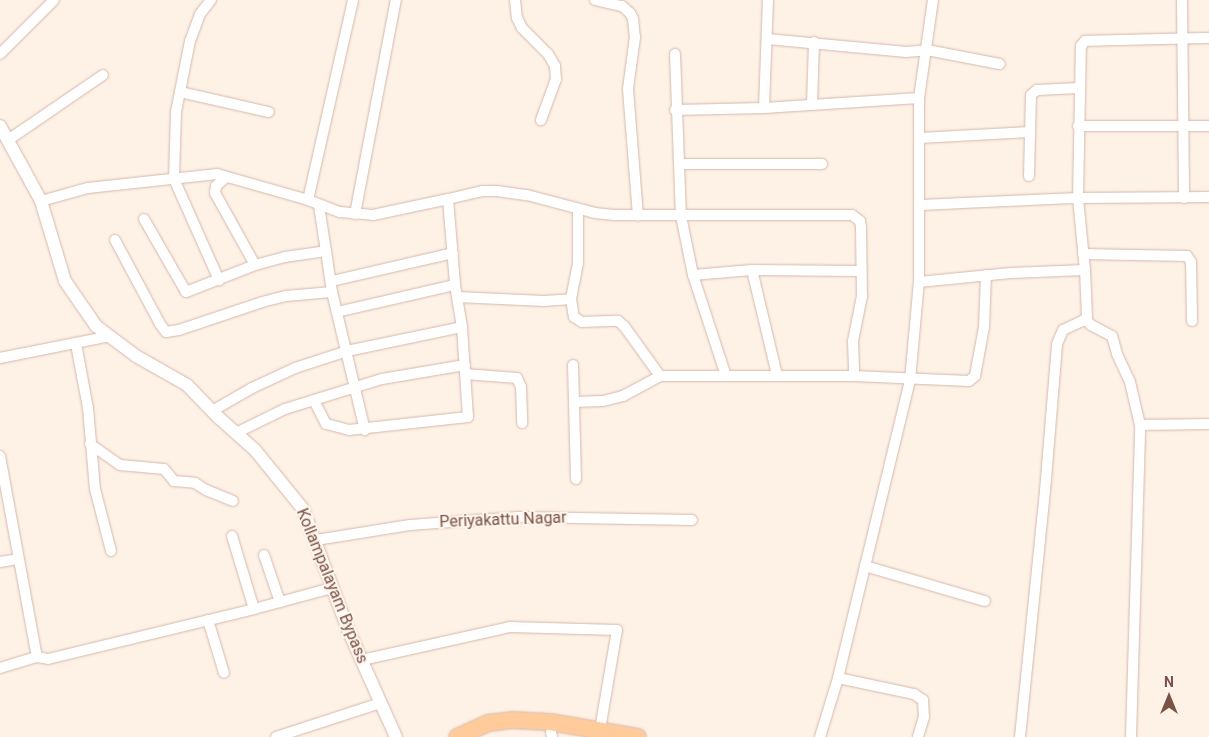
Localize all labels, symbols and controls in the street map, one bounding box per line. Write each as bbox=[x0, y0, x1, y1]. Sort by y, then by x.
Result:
street label: Kollampalayam Bypass bbox=[292, 506, 372, 666]
street label: Periyakattu Nagar bbox=[439, 508, 567, 532]
north arrow bbox=[1144, 672, 1194, 722]
text: N bbox=[1164, 674, 1174, 690]

